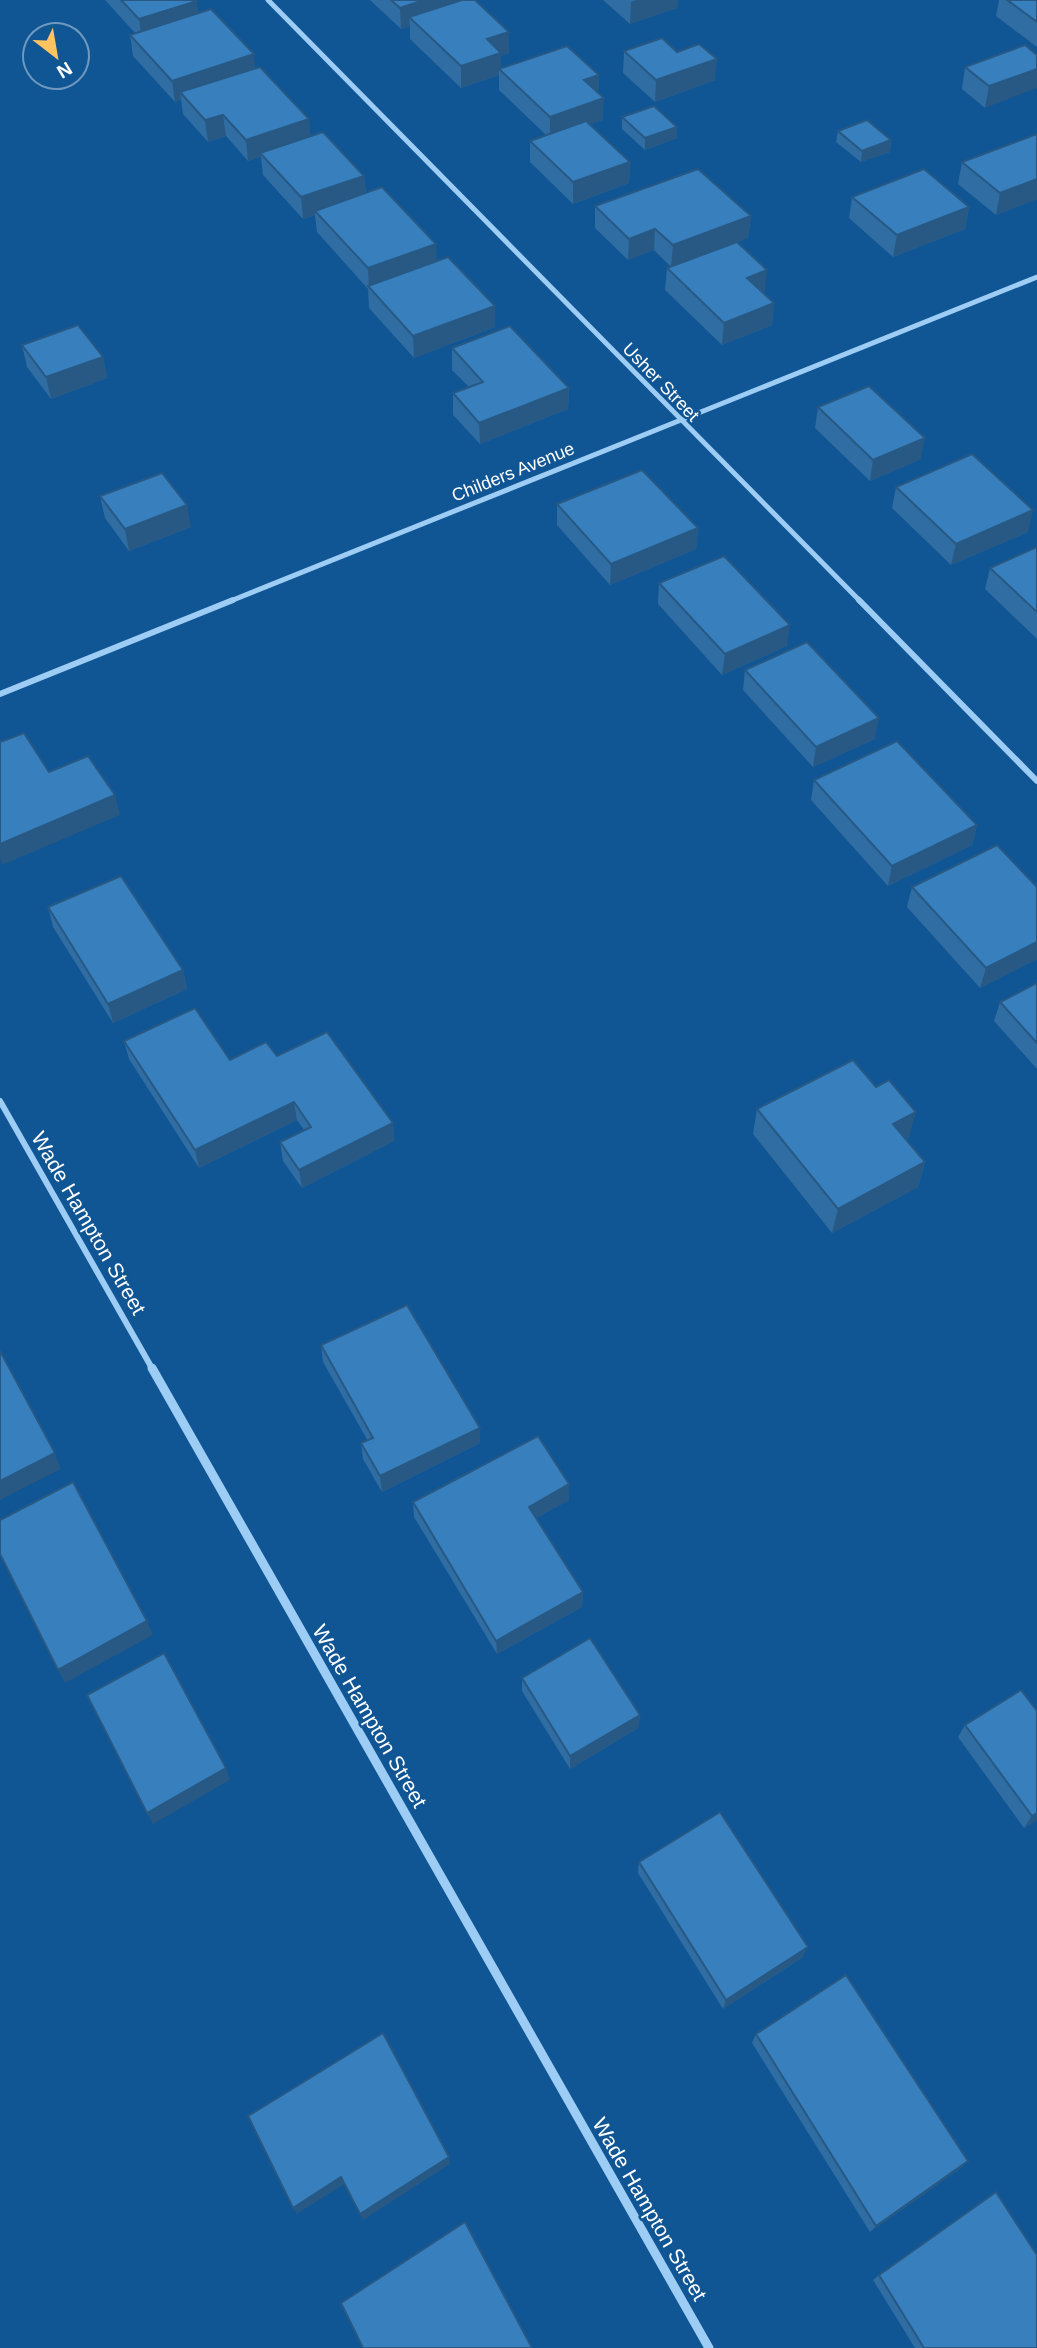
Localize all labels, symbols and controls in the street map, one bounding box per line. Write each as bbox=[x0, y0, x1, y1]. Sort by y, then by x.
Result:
north arrow bbox=[21, 21, 91, 91]
text: N bbox=[53, 58, 76, 83]
street label: Usher Street bbox=[619, 339, 703, 425]
street label: Childers Avenue bbox=[449, 438, 577, 506]
street label: Wade Hampton Street bbox=[27, 1128, 151, 1319]
street label: Wade Hampton Street bbox=[308, 1621, 432, 1812]
street label: Wade Hampton Street bbox=[588, 2114, 712, 2305]

